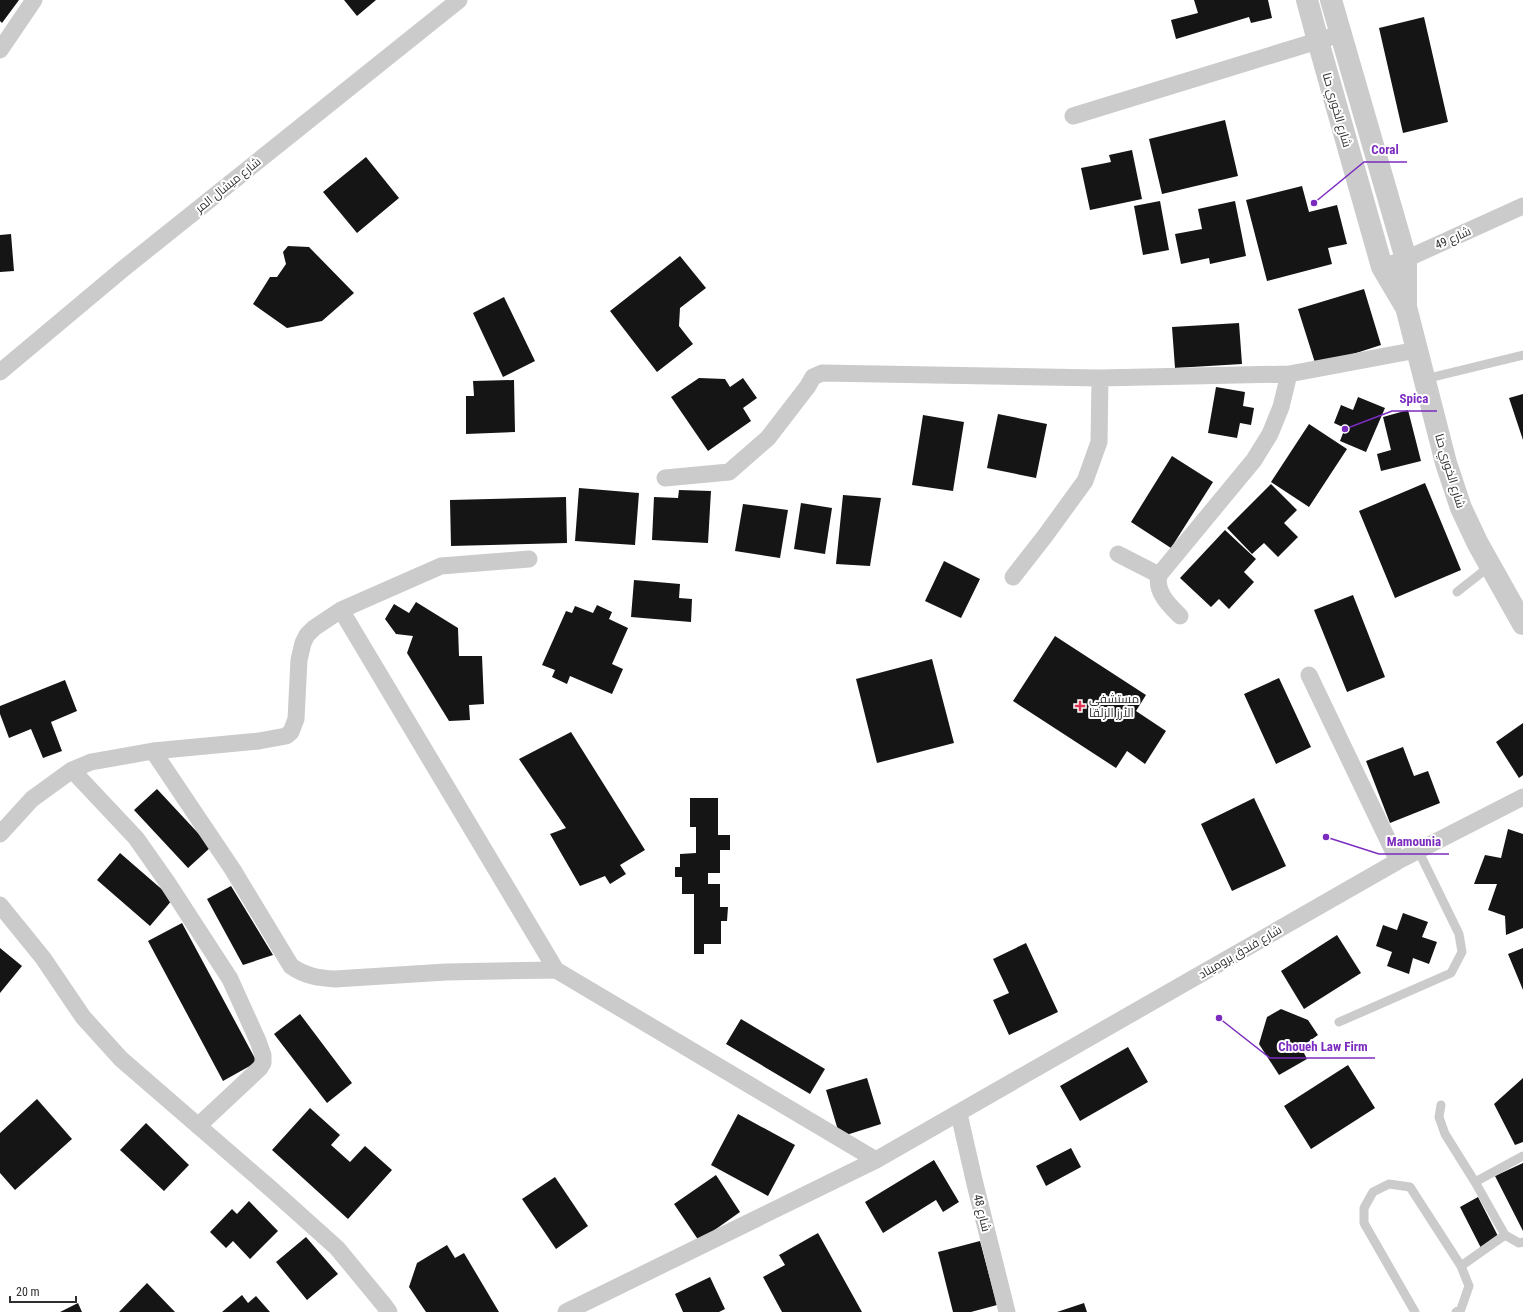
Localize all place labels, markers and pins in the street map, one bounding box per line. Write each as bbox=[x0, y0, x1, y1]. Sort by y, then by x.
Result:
callout: Coral bbox=[1364, 137, 1407, 162]
callout: Spica bbox=[1392, 386, 1437, 411]
place label: مستشفى الأرز الزلقا bbox=[1089, 692, 1139, 720]
marker: مستشفى الأرز الزلقا bbox=[1074, 700, 1086, 712]
callout: Mamounia bbox=[1379, 829, 1449, 854]
callout: Choueh Law Firm bbox=[1270, 1033, 1375, 1058]

